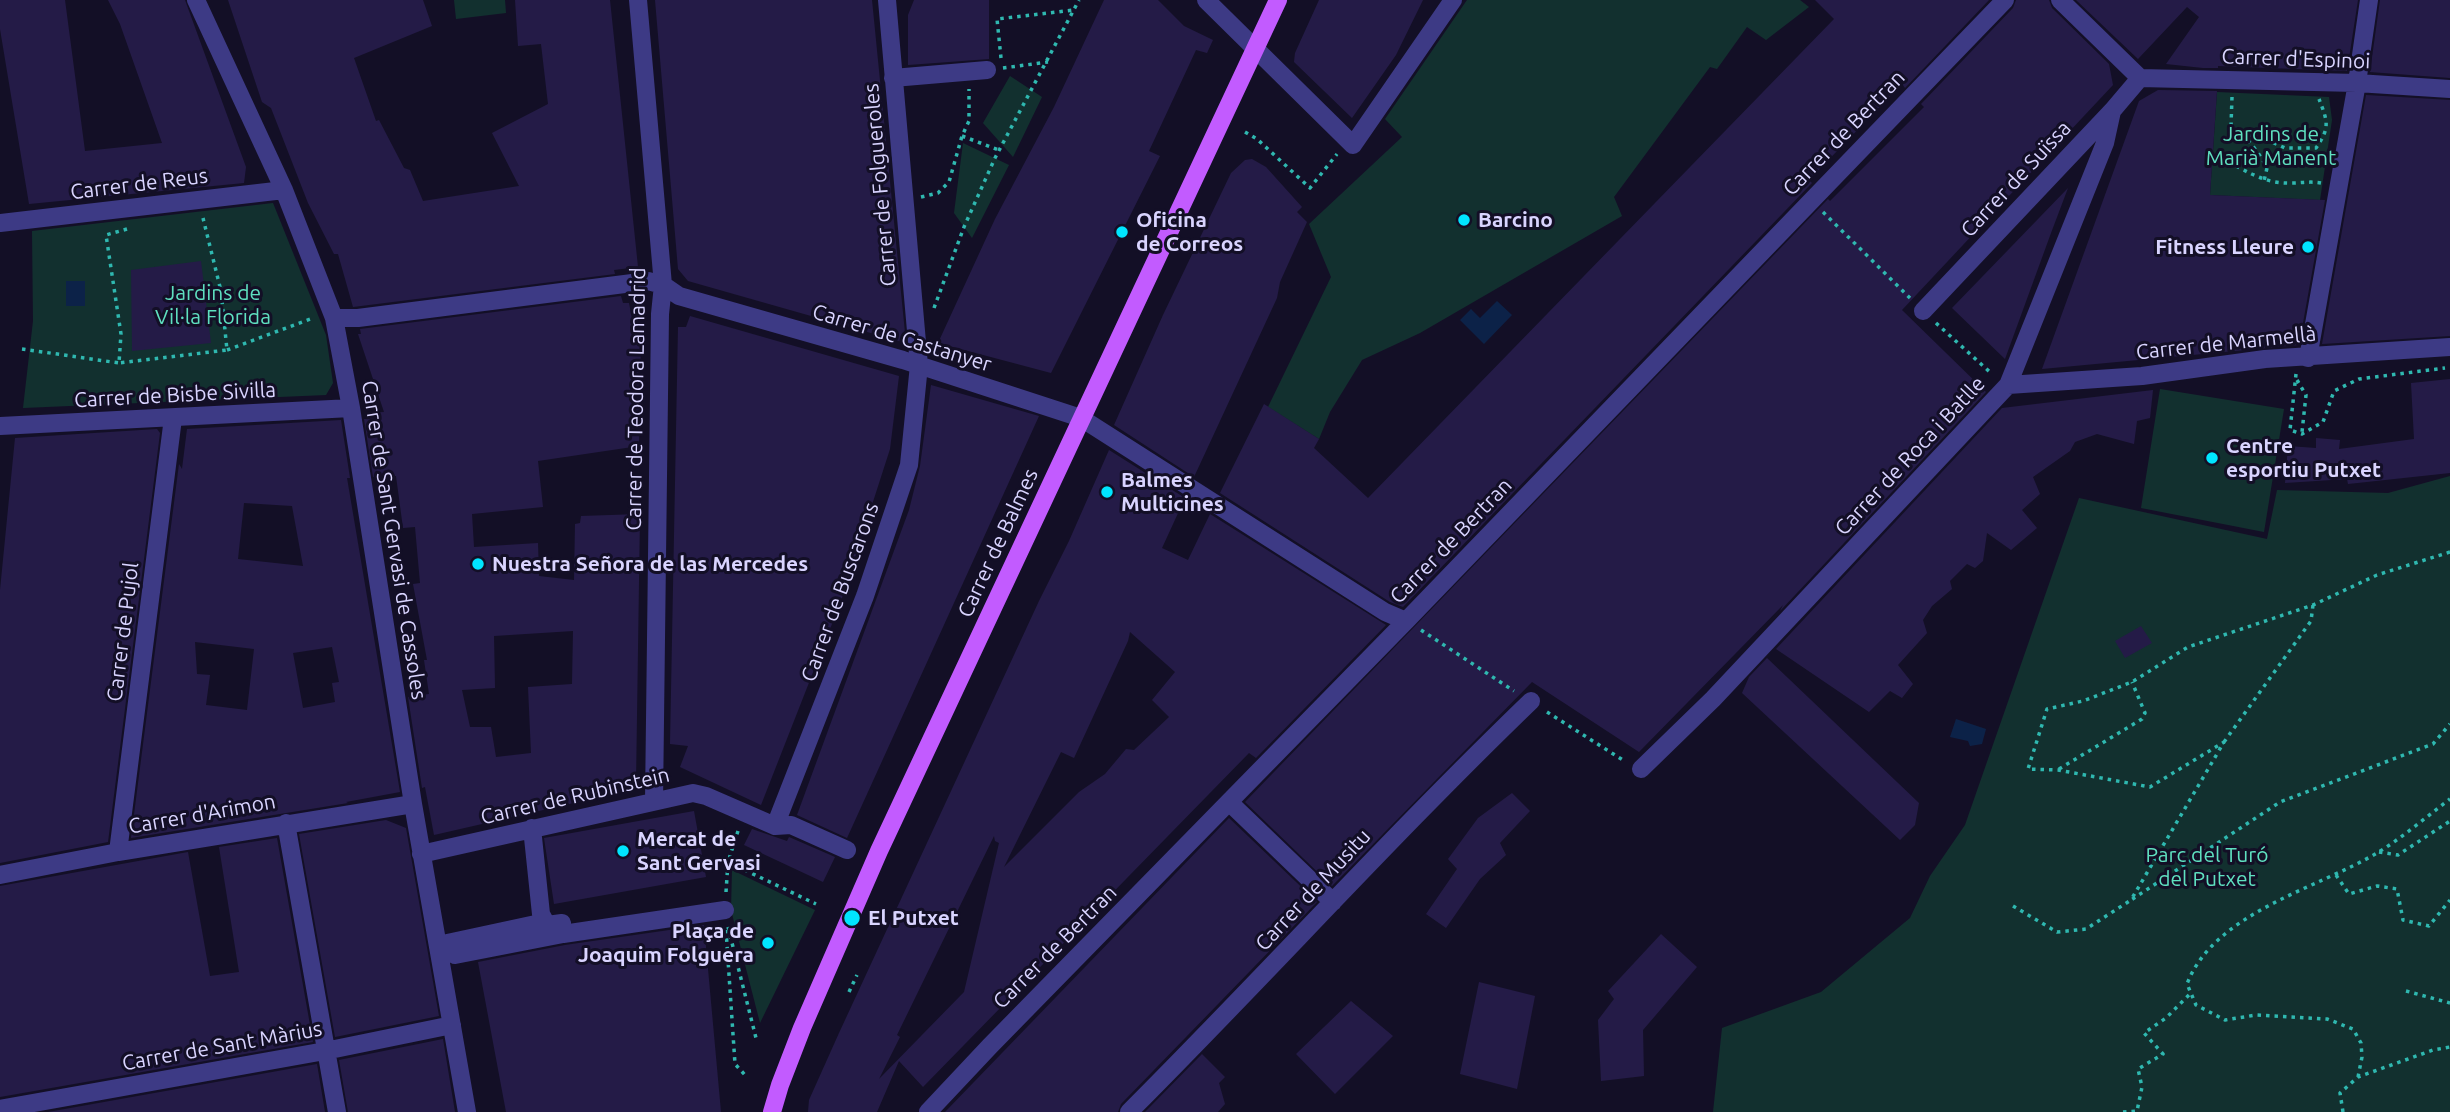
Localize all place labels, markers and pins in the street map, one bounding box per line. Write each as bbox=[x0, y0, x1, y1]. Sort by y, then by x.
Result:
place label: Oficina de Correos bbox=[1136, 207, 1243, 257]
place label: Barcino bbox=[1478, 207, 1553, 233]
marker: Barcino bbox=[1456, 212, 1472, 228]
marker: Oficina de Correos bbox=[1114, 224, 1130, 240]
place label: Fitness Lleure bbox=[2155, 234, 2294, 260]
marker: Fitness Lleure bbox=[2300, 239, 2316, 255]
place label: Centre esportiu Putxet bbox=[2226, 433, 2381, 483]
marker: Centre esportiu Putxet bbox=[2204, 450, 2220, 466]
place label: Balmes Multicines bbox=[1121, 467, 1224, 517]
marker: Balmes Multicines bbox=[1099, 484, 1115, 500]
place label: Nuestra Señora de las Mercedes bbox=[492, 551, 808, 577]
marker: Nuestra Señora de las Mercedes bbox=[470, 556, 486, 572]
place label: Mercat de Sant Gervasi bbox=[637, 826, 761, 876]
marker: Mercat de Sant Gervasi bbox=[615, 843, 631, 859]
place label: El Putxet bbox=[868, 905, 959, 931]
marker: El Putxet bbox=[842, 908, 862, 928]
place label: Plaça de Joaquim Folguera bbox=[578, 918, 754, 968]
marker: Plaça de Joaquim Folguera bbox=[760, 935, 776, 951]

